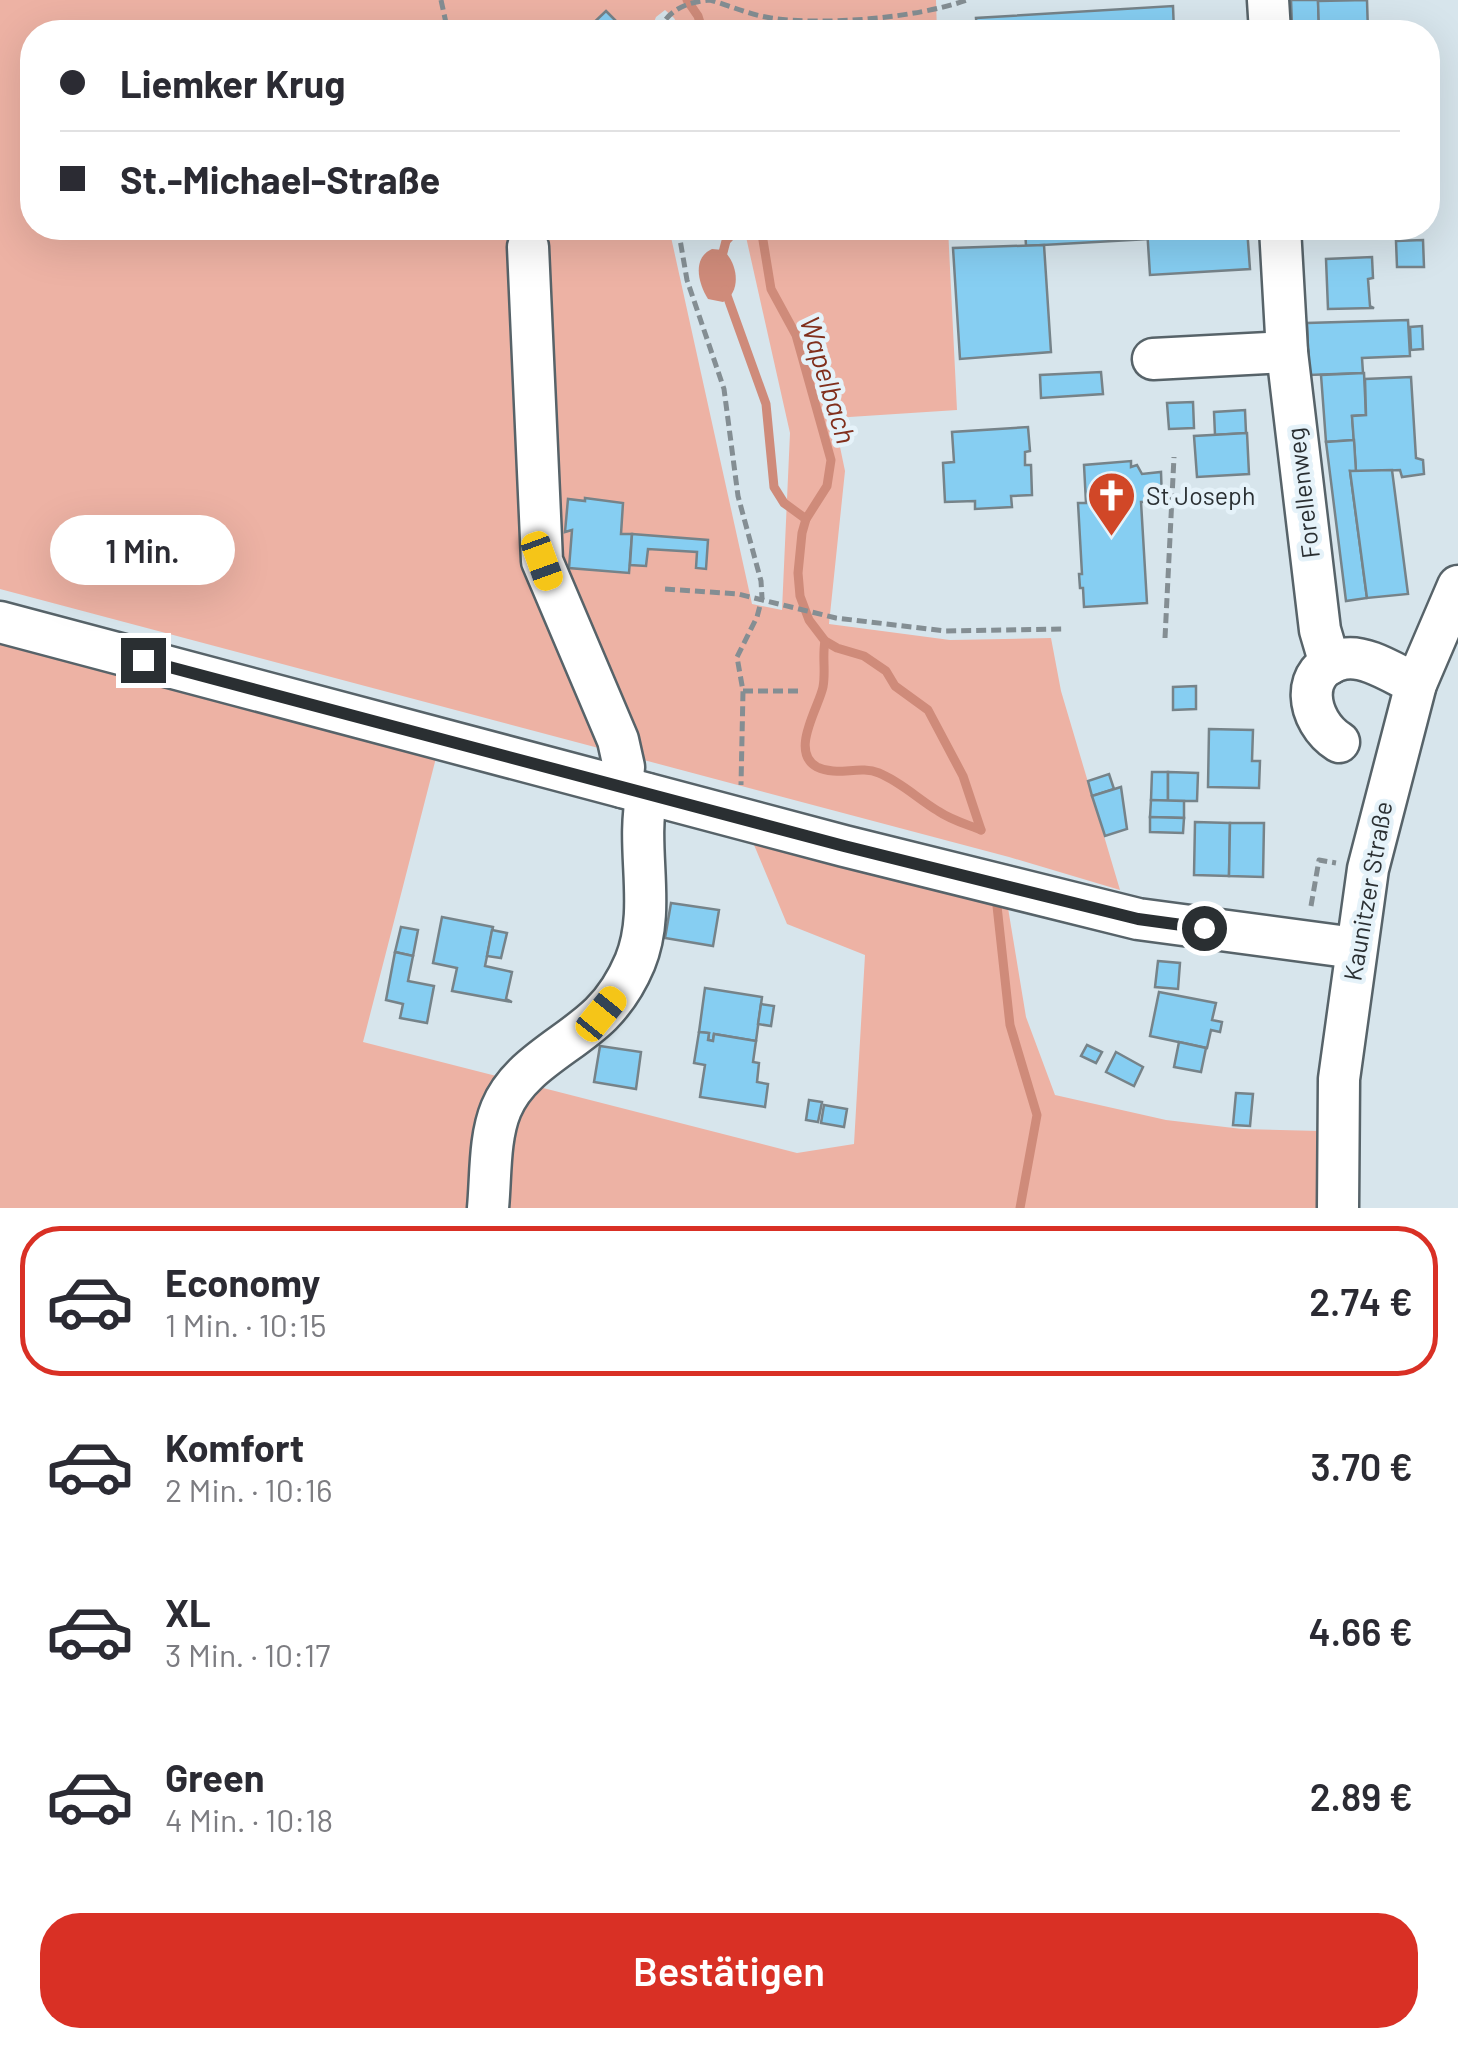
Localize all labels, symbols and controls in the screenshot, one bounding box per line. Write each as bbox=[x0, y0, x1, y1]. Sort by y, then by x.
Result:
text: Liemker Krug bbox=[120, 60, 345, 106]
text: St.-Michael-Straße bbox=[120, 156, 440, 202]
water label: Wapelbach bbox=[793, 312, 864, 448]
street label: Forellenweg bbox=[1279, 426, 1325, 560]
church icon: St Joseph bbox=[1085, 470, 1137, 538]
place label: St Joseph bbox=[1146, 480, 1255, 510]
callout: 1 Min. bbox=[51, 515, 236, 585]
car bbox=[518, 528, 566, 594]
text: 1 Min. bbox=[105, 531, 180, 569]
route end bbox=[121, 638, 166, 683]
street label: Kaunitzer Straße bbox=[1336, 799, 1398, 983]
route start bbox=[1182, 906, 1227, 951]
car bbox=[570, 981, 632, 1047]
icon: car bbox=[45, 1256, 135, 1346]
text: Economy bbox=[165, 1259, 320, 1305]
text: 2.74 € bbox=[1309, 1278, 1413, 1324]
text: 1 Min. · 10:15 bbox=[165, 1305, 326, 1343]
icon: car bbox=[45, 1421, 135, 1511]
text: Komfort bbox=[165, 1424, 304, 1470]
text: 3.70 € bbox=[1311, 1443, 1413, 1489]
text: 2 Min. · 10:16 bbox=[165, 1470, 332, 1508]
icon: car bbox=[45, 1586, 135, 1676]
text: XL bbox=[165, 1589, 211, 1635]
text: 4.66 € bbox=[1308, 1608, 1413, 1654]
text: 3 Min. · 10:17 bbox=[165, 1635, 330, 1673]
icon: car bbox=[45, 1751, 135, 1841]
text: Green bbox=[165, 1754, 265, 1800]
text: 2.89 € bbox=[1310, 1773, 1413, 1819]
text: 4 Min. · 10:18 bbox=[165, 1800, 333, 1838]
button: Bestätigen bbox=[40, 1913, 1418, 2028]

